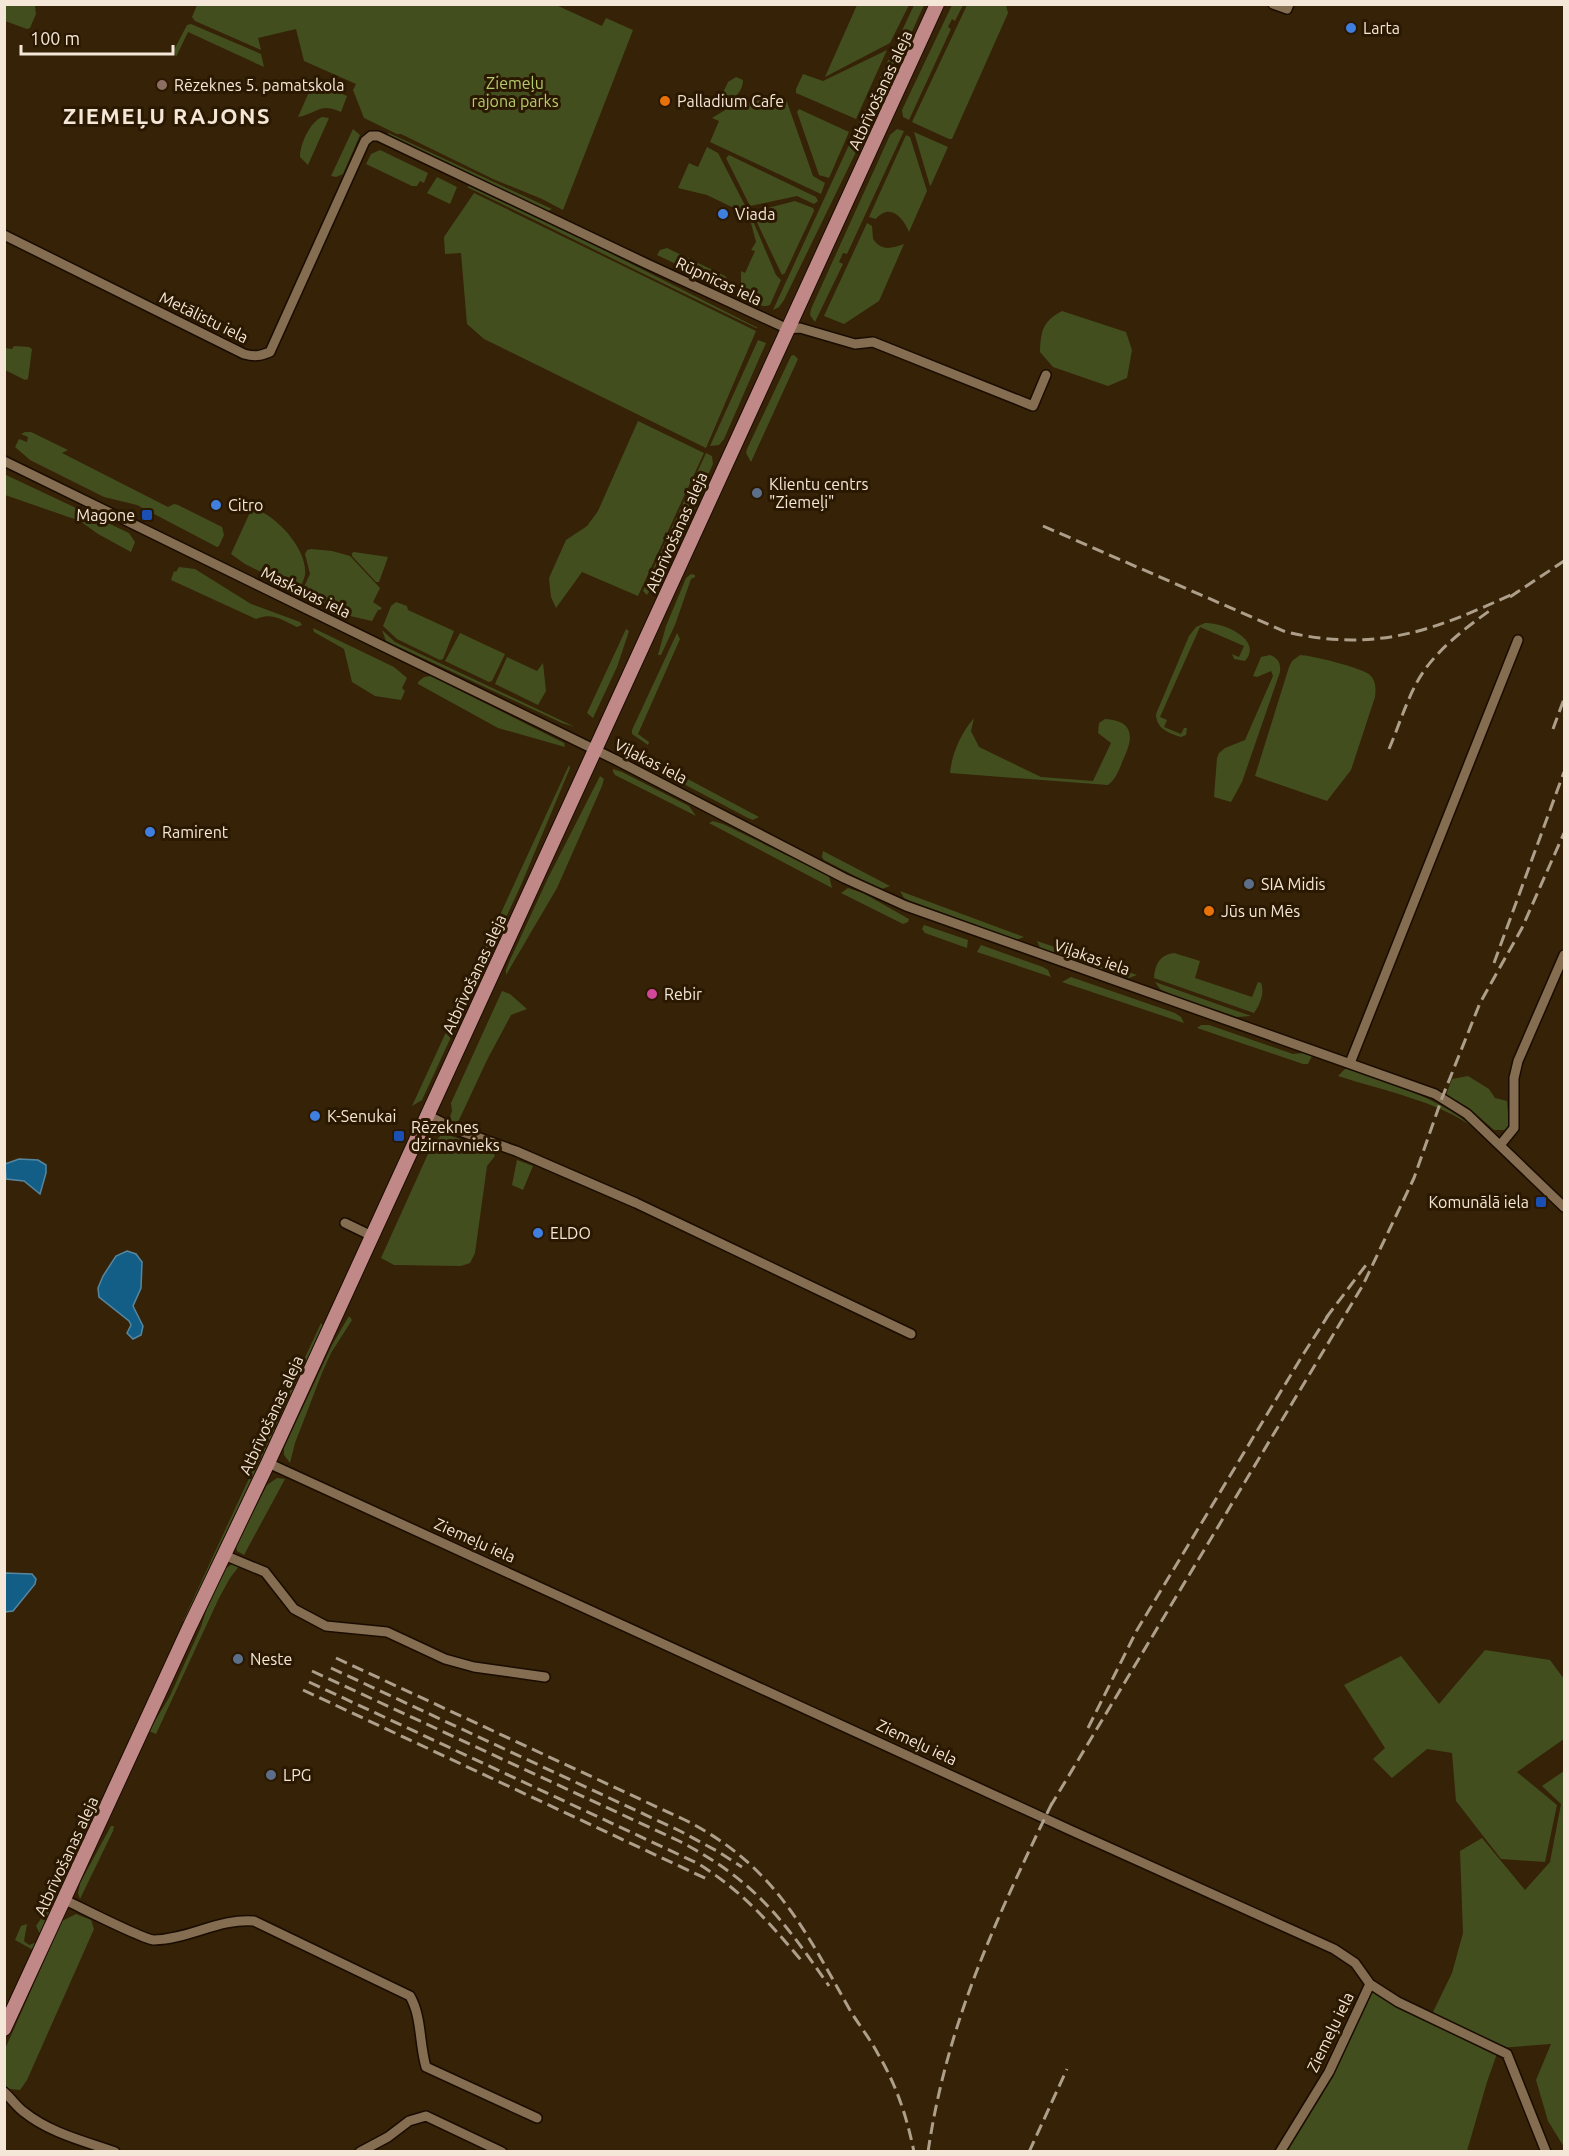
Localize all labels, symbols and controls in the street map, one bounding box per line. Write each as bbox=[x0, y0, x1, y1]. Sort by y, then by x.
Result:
scale bar bbox=[21, 18, 172, 56]
place label: Larta bbox=[1363, 19, 1400, 37]
marker: Larta bbox=[1344, 21, 1358, 35]
street label: Atbrīvošanas aleja bbox=[844, 27, 916, 153]
text: 100 m bbox=[30, 28, 80, 48]
park label: Ziemeļu rajona parks bbox=[471, 74, 559, 110]
place label: Rēzeknes 5. pamatskola bbox=[174, 76, 345, 94]
marker: Rēzeknes 5. pamatskola bbox=[155, 78, 169, 92]
place label: Palladium Cafe bbox=[677, 92, 784, 110]
marker: Palladium Cafe bbox=[658, 94, 672, 108]
district label: ZIEMEĻU RAJONS bbox=[63, 103, 271, 129]
place label: Viada bbox=[735, 205, 775, 223]
marker: Viada bbox=[716, 207, 730, 221]
street label: Rūpnīcas iela bbox=[673, 253, 765, 309]
street label: Metālistu iela bbox=[157, 288, 251, 346]
street label: Atbrīvošanas aleja bbox=[641, 469, 711, 595]
place label: Klientu centrs "Ziemeļi" bbox=[769, 475, 869, 511]
marker: Klientu centrs "Ziemeļi" bbox=[750, 486, 764, 500]
place label: Citro bbox=[228, 496, 263, 514]
marker: Citro bbox=[209, 498, 223, 512]
place label: Magone bbox=[76, 506, 135, 524]
marker: Magone bbox=[140, 508, 154, 522]
street label: Maskavas iela bbox=[258, 563, 354, 621]
street label: Viļakas iela bbox=[612, 735, 690, 787]
place label: Ramirent bbox=[162, 823, 229, 841]
marker: Ramirent bbox=[143, 825, 157, 839]
place label: SIA Midis bbox=[1261, 875, 1326, 893]
marker: SIA Midis bbox=[1242, 877, 1256, 891]
place label: Jūs un Mēs bbox=[1221, 902, 1300, 920]
marker: Jūs un Mēs bbox=[1202, 904, 1216, 918]
street label: Atbrīvošanas aleja bbox=[438, 911, 510, 1037]
street label: Viļakas iela bbox=[1052, 936, 1132, 978]
place label: Rebir bbox=[664, 985, 702, 1003]
marker: Rebir bbox=[645, 987, 659, 1001]
place label: K-Senukai bbox=[327, 1107, 396, 1125]
marker: K-Senukai bbox=[308, 1109, 322, 1123]
place label: Rēzeknes dzirnavnieks bbox=[411, 1118, 500, 1154]
marker: Rēzeknes dzirnavnieks bbox=[392, 1129, 406, 1143]
place label: Komunālā iela bbox=[1429, 1193, 1529, 1211]
marker: Komunālā iela bbox=[1534, 1195, 1548, 1209]
place label: ELDO bbox=[550, 1224, 591, 1242]
marker: ELDO bbox=[531, 1226, 545, 1240]
street label: Atbrīvošanas aleja bbox=[235, 1352, 307, 1478]
street label: Ziemeļu iela bbox=[432, 1514, 518, 1566]
place label: Neste bbox=[250, 1650, 292, 1668]
marker: Neste bbox=[231, 1652, 245, 1666]
street label: Ziemeļu iela bbox=[874, 1716, 960, 1768]
place label: LPG bbox=[283, 1766, 311, 1784]
marker: LPG bbox=[264, 1768, 278, 1782]
street label: Atbrīvošanas aleja bbox=[30, 1793, 102, 1919]
street label: Ziemeļu iela bbox=[1303, 1989, 1357, 2075]

